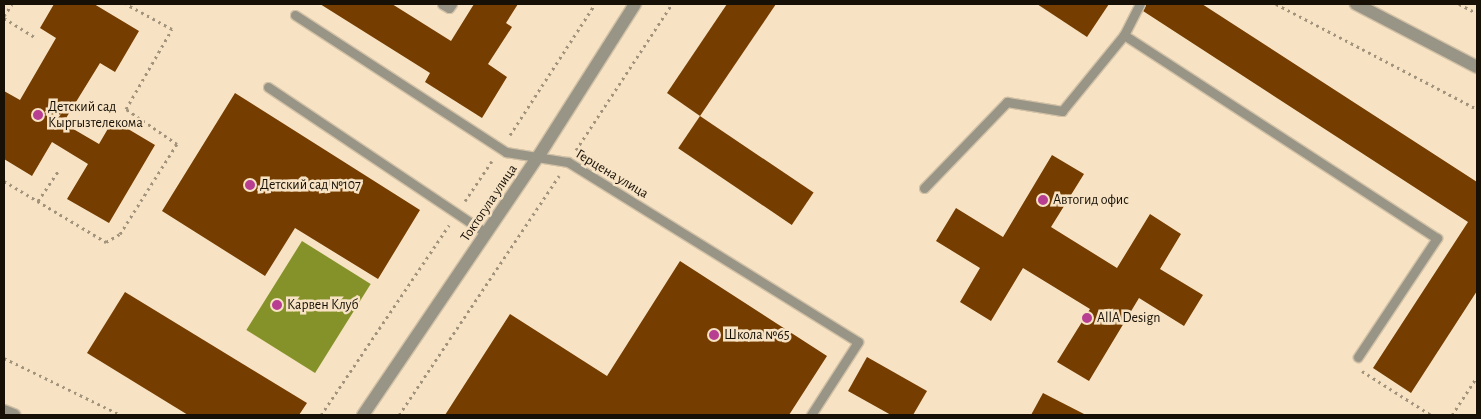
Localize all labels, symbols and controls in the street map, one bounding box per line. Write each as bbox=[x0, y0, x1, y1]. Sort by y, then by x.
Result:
place label: Детский сад Кыргызтелекома bbox=[48, 99, 143, 132]
marker: Детский сад Кыргызтелекома bbox=[32, 109, 44, 121]
street label: Герцена улица bbox=[573, 146, 651, 202]
street label: Токтогула улица bbox=[457, 161, 521, 245]
place label: Детский сад №107 bbox=[260, 177, 361, 193]
marker: Детский сад №107 bbox=[244, 179, 256, 191]
place label: Автогид офис bbox=[1053, 192, 1129, 208]
marker: Автогид офис bbox=[1037, 194, 1049, 206]
place label: Карвен Клуб bbox=[287, 297, 358, 313]
marker: Карвен Клуб bbox=[271, 299, 283, 311]
place label: AllA Design bbox=[1097, 310, 1161, 326]
marker: AllA Design bbox=[1081, 312, 1093, 324]
place label: Школа №65 bbox=[724, 327, 790, 343]
marker: Школа №65 bbox=[708, 329, 720, 341]

